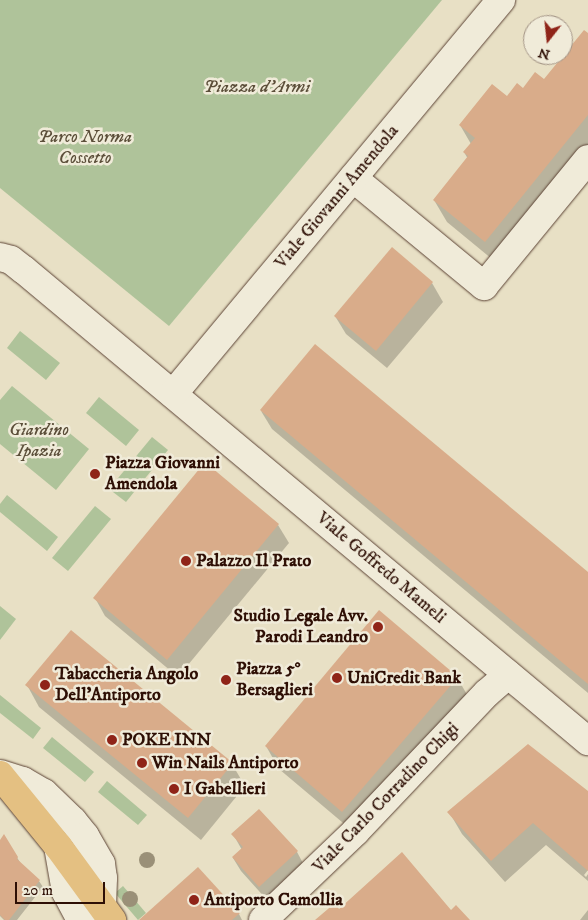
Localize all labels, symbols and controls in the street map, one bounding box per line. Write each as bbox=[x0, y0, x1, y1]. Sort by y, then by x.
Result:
north arrow bbox=[523, 15, 573, 65]
text: N bbox=[536, 43, 552, 64]
park label: Piazza d'Armi bbox=[204, 76, 310, 98]
street label: Viale Giovanni Amendola bbox=[270, 121, 404, 273]
park label: Parco Norma Cossetto bbox=[38, 127, 132, 170]
park label: Giardino Ipazia bbox=[9, 420, 69, 462]
place label: Piazza Giovanni Amendola bbox=[105, 453, 220, 496]
marker: Piazza Giovanni Amendola bbox=[89, 468, 101, 480]
street label: Viale Goffredo Mameli bbox=[312, 508, 450, 628]
place label: Palazzo Il Prato bbox=[196, 550, 311, 572]
marker: Palazzo Il Prato bbox=[180, 555, 192, 567]
place label: Studio Legale Avv. Parodi Leandro bbox=[234, 606, 368, 649]
marker: Studio Legale Avv. Parodi Leandro bbox=[372, 621, 384, 633]
place label: Piazza 5° Bersaglieri bbox=[236, 659, 313, 702]
place label: Tabaccheria Angolo Dell'Antiporto bbox=[55, 664, 198, 706]
place label: UniCredit Bank bbox=[347, 667, 461, 689]
marker: UniCredit Bank bbox=[331, 672, 343, 684]
marker: Piazza 5° Bersaglieri bbox=[220, 674, 232, 686]
marker: Tabaccheria Angolo Dell'Antiporto bbox=[39, 679, 51, 691]
street label: Viale Carlo Corradino Chigi bbox=[308, 718, 464, 878]
place label: POKE INN bbox=[122, 729, 211, 751]
marker: POKE INN bbox=[106, 734, 118, 746]
place label: Win Nails Antiporto bbox=[152, 752, 298, 774]
marker: Win Nails Antiporto bbox=[136, 757, 148, 769]
place label: I Gabellieri bbox=[184, 778, 266, 800]
marker: I Gabellieri bbox=[168, 783, 180, 795]
scale bar bbox=[18, 872, 108, 904]
text: 20 m bbox=[23, 881, 53, 900]
place label: Antiporto Camollia bbox=[204, 889, 343, 911]
marker: Antiporto Camollia bbox=[188, 894, 200, 906]

